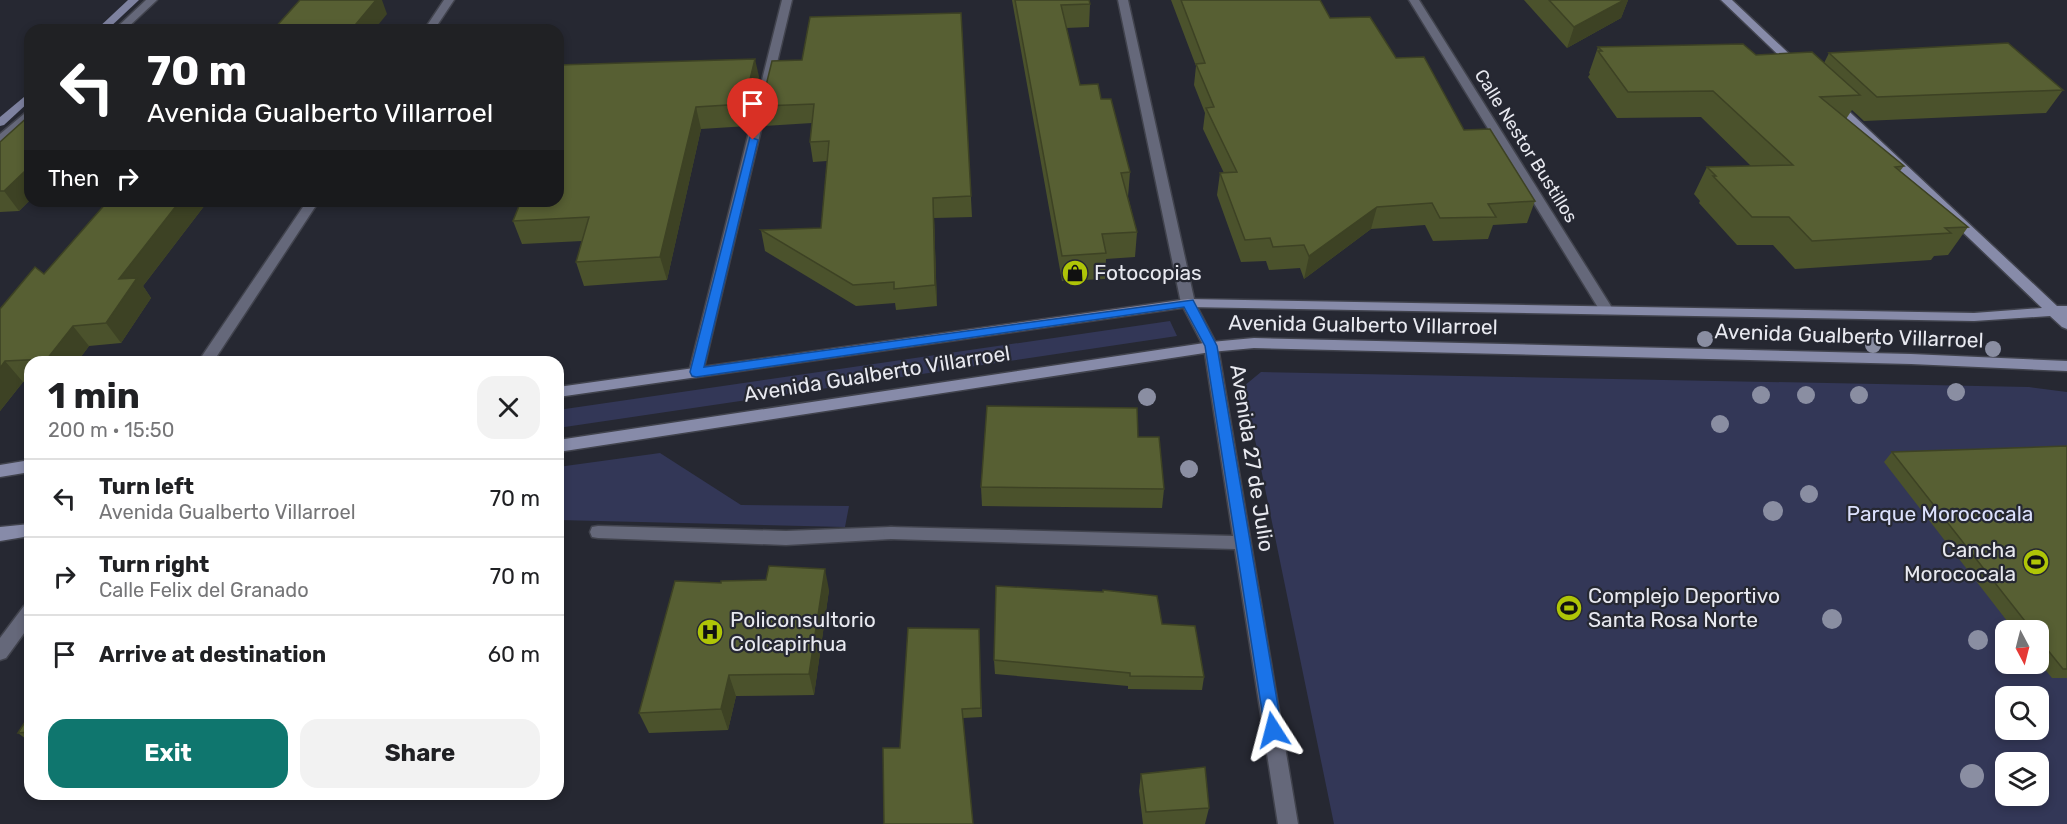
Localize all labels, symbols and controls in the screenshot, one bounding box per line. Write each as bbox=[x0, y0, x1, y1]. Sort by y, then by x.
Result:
text: 70 m bbox=[147, 46, 247, 96]
icon: left bbox=[48, 48, 126, 126]
street label: Calle Nestor Bustillos bbox=[1470, 65, 1582, 227]
pin bbox=[727, 78, 778, 140]
icon: arrive bbox=[736, 87, 769, 120]
text: Avenida Gualberto Villarroel bbox=[147, 97, 493, 129]
icon: right bbox=[111, 162, 144, 195]
text: Then bbox=[48, 165, 99, 192]
shop icon: Fotocopias bbox=[1060, 258, 1090, 288]
place label: Fotocopias bbox=[1094, 260, 1202, 285]
street label: Avenida Gualberto Villarroel bbox=[1228, 310, 1498, 339]
street label: Avenida Gualberto Villarroel bbox=[1714, 318, 1984, 353]
street label: Avenida Gualberto Villarroel bbox=[742, 340, 1012, 407]
street label: Avenida 27 de Julio bbox=[1225, 363, 1280, 553]
text: 1 min bbox=[48, 374, 140, 417]
button: close bbox=[477, 376, 540, 439]
text: 200 m · 15:50 bbox=[48, 418, 174, 442]
text: Turn left bbox=[99, 473, 194, 500]
icon: left bbox=[48, 482, 81, 515]
text: 70 m bbox=[490, 485, 540, 512]
text: Avenida Gualberto Villarroel bbox=[99, 500, 356, 524]
park label: Parque Morococala bbox=[1847, 501, 2033, 526]
place label: Cancha Morococala bbox=[1904, 537, 2016, 586]
sports icon: Cancha Morococala bbox=[2021, 547, 2051, 577]
text: Turn right bbox=[99, 551, 209, 578]
icon: right bbox=[48, 560, 81, 593]
text: 70 m bbox=[490, 563, 540, 590]
text: Calle Felix del Granado bbox=[99, 578, 309, 602]
place label: Complejo Deportivo Santa Rosa Norte bbox=[1588, 583, 1780, 632]
sports icon: Complejo Deportivo Santa Rosa Norte bbox=[1554, 593, 1584, 623]
place label: Policonsultorio Colcapirhua bbox=[730, 607, 876, 656]
hospital icon: Policonsultorio Colcapirhua bbox=[695, 617, 725, 647]
north arrow bbox=[1995, 620, 2049, 674]
map controls bbox=[1995, 620, 2049, 806]
icon: arrive bbox=[48, 638, 81, 671]
text: Arrive at destination bbox=[99, 641, 326, 668]
text: 60 m bbox=[488, 641, 540, 668]
button: search bbox=[1995, 686, 2049, 740]
position arrow bbox=[1241, 698, 1305, 762]
button: Exit bbox=[48, 719, 288, 788]
button: Share bbox=[300, 719, 540, 788]
button: layers bbox=[1995, 752, 2049, 806]

